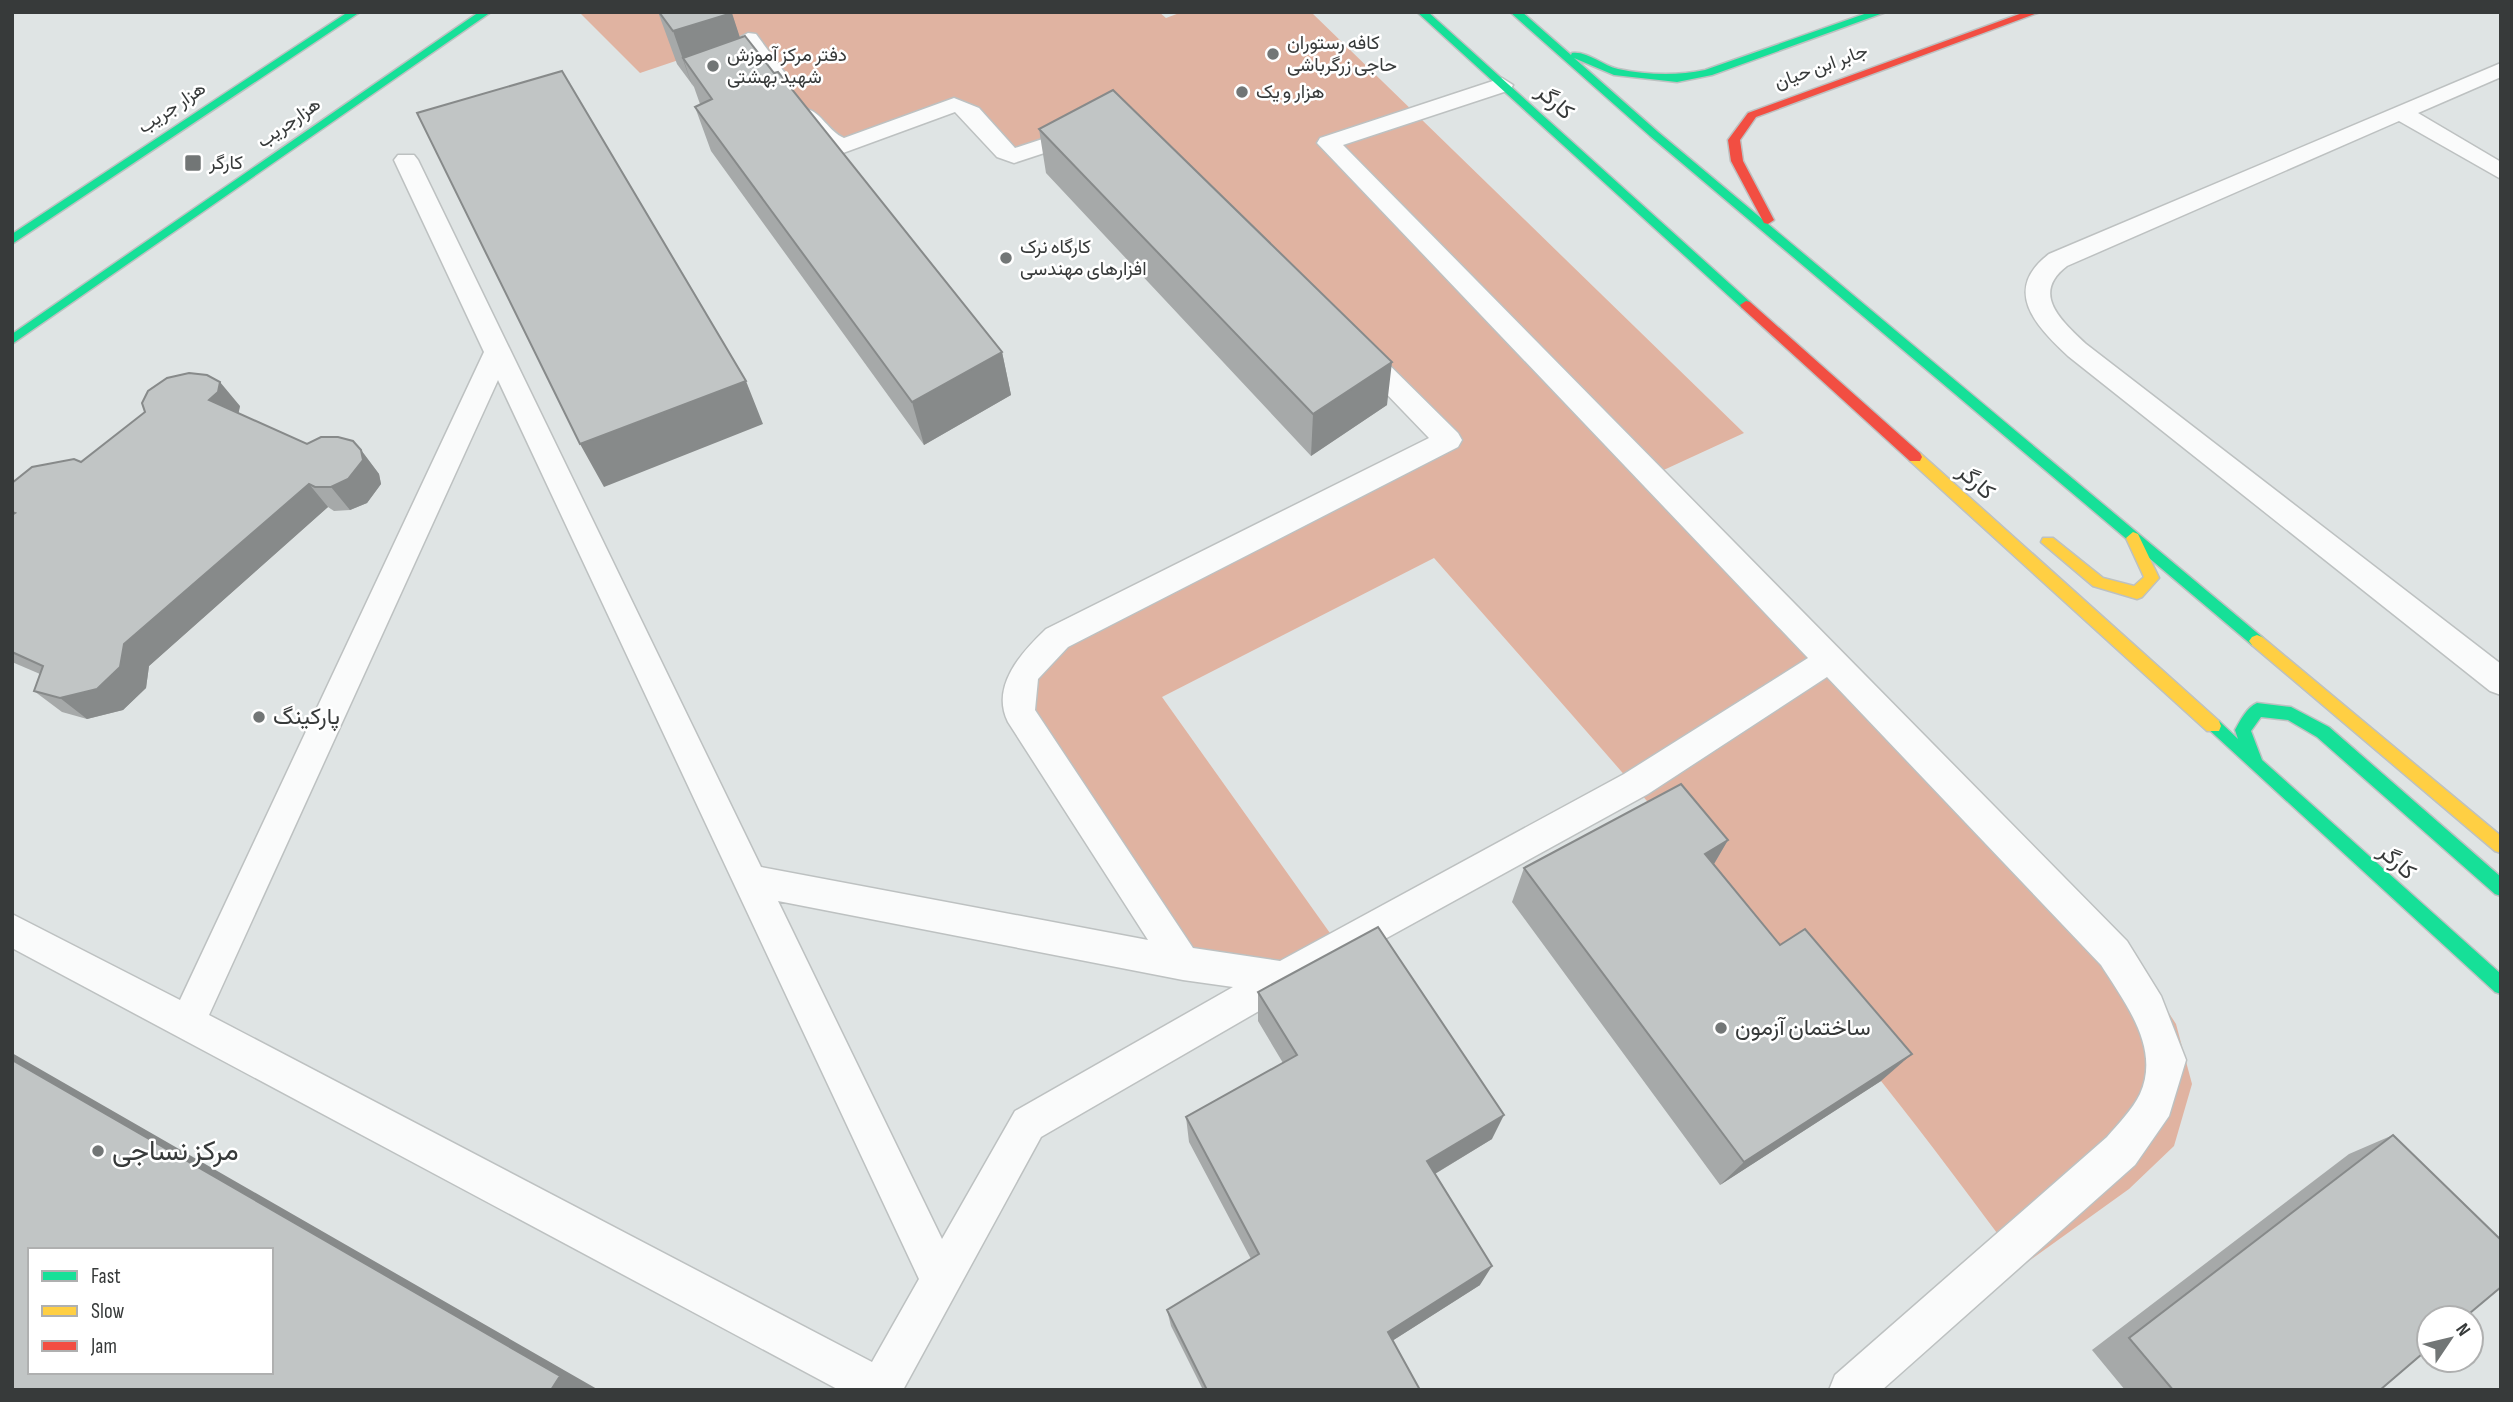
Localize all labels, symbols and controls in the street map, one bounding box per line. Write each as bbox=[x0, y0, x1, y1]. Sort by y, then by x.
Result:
place label: کافه رستوران حاجی زرگرباشی bbox=[1287, 32, 1397, 77]
street label: جابر ابن حیان bbox=[1771, 39, 1871, 95]
place label: دفتر مرکز آموزش شهید بهشتی bbox=[727, 44, 847, 89]
marker: کافه رستوران حاجی زرگرباشی bbox=[1265, 46, 1281, 62]
marker: دفتر مرکز آموزش شهید بهشتی bbox=[705, 58, 721, 74]
street label: هزار جریب bbox=[134, 77, 210, 139]
street label: کارگر bbox=[1530, 77, 1580, 126]
place label: هزار و یک bbox=[1256, 81, 1324, 104]
marker: هزار و یک bbox=[1234, 84, 1250, 100]
street label: هزارجریب bbox=[253, 93, 325, 153]
place label: کارگر bbox=[208, 152, 243, 175]
marker: کارگر bbox=[183, 153, 203, 173]
place label: کارگاه نرک افزارهای مهندسی bbox=[1020, 236, 1147, 281]
marker: کارگاه نرک افزارهای مهندسی bbox=[998, 250, 1014, 266]
street label: کارگر bbox=[1951, 457, 2001, 506]
place label: پارکینگ bbox=[273, 703, 340, 732]
marker: پارکینگ bbox=[251, 709, 267, 725]
street label: کارگر bbox=[2372, 837, 2422, 886]
place label: ساختمان آزمون bbox=[1735, 1014, 1871, 1042]
marker: ساختمان آزمون bbox=[1713, 1020, 1729, 1036]
place label: مرکز نساجی bbox=[112, 1135, 239, 1168]
marker: مرکز نساجی bbox=[90, 1143, 106, 1159]
legend bbox=[28, 1248, 273, 1374]
text: Fast bbox=[91, 1264, 121, 1289]
text: Slow bbox=[91, 1299, 125, 1324]
north arrow bbox=[2415, 1304, 2485, 1374]
text: N bbox=[2450, 1319, 2475, 1341]
text: Jam bbox=[90, 1334, 117, 1359]

